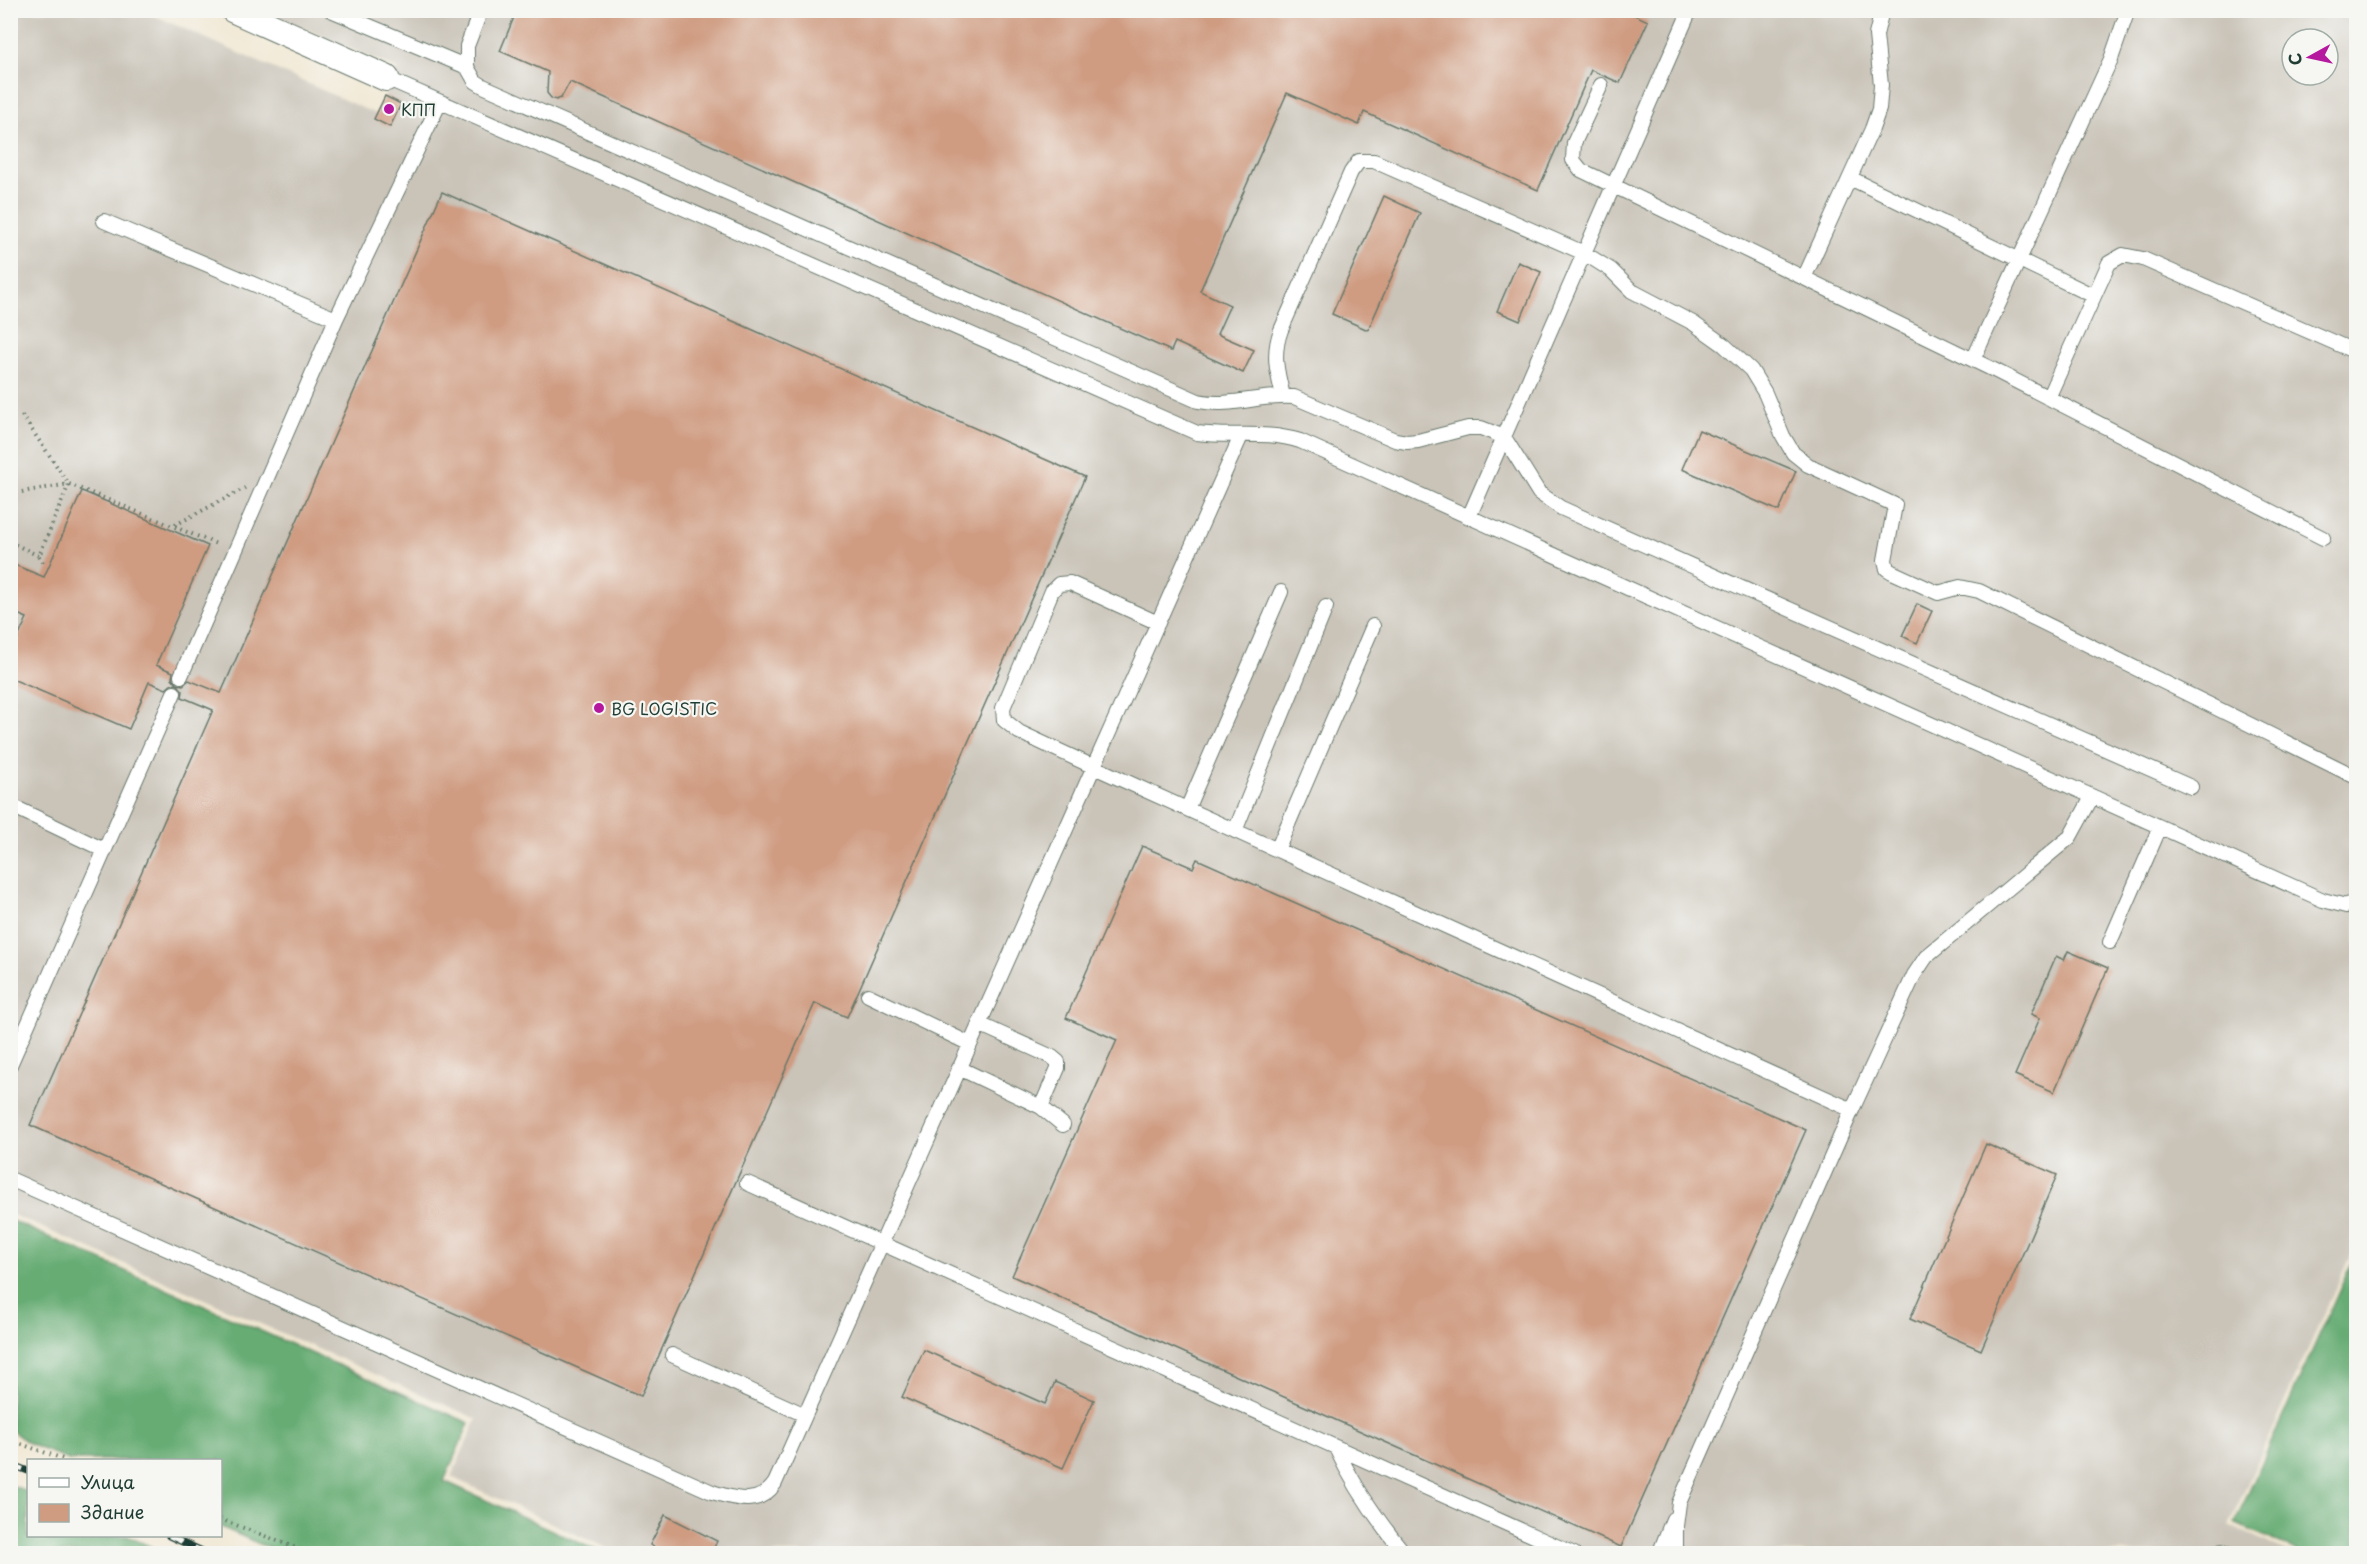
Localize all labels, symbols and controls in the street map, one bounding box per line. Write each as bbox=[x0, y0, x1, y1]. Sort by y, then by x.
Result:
north arrow bbox=[2280, 27, 2340, 87]
text: С bbox=[2281, 52, 2307, 67]
place label: КПП bbox=[401, 97, 436, 121]
marker: КПП bbox=[382, 102, 396, 116]
place label: BG LOGISTIC bbox=[611, 696, 717, 720]
marker: BG LOGISTIC bbox=[592, 701, 606, 715]
legend bbox=[27, 1459, 222, 1537]
text: Улица bbox=[81, 1468, 135, 1495]
text: Здание bbox=[81, 1498, 144, 1525]

